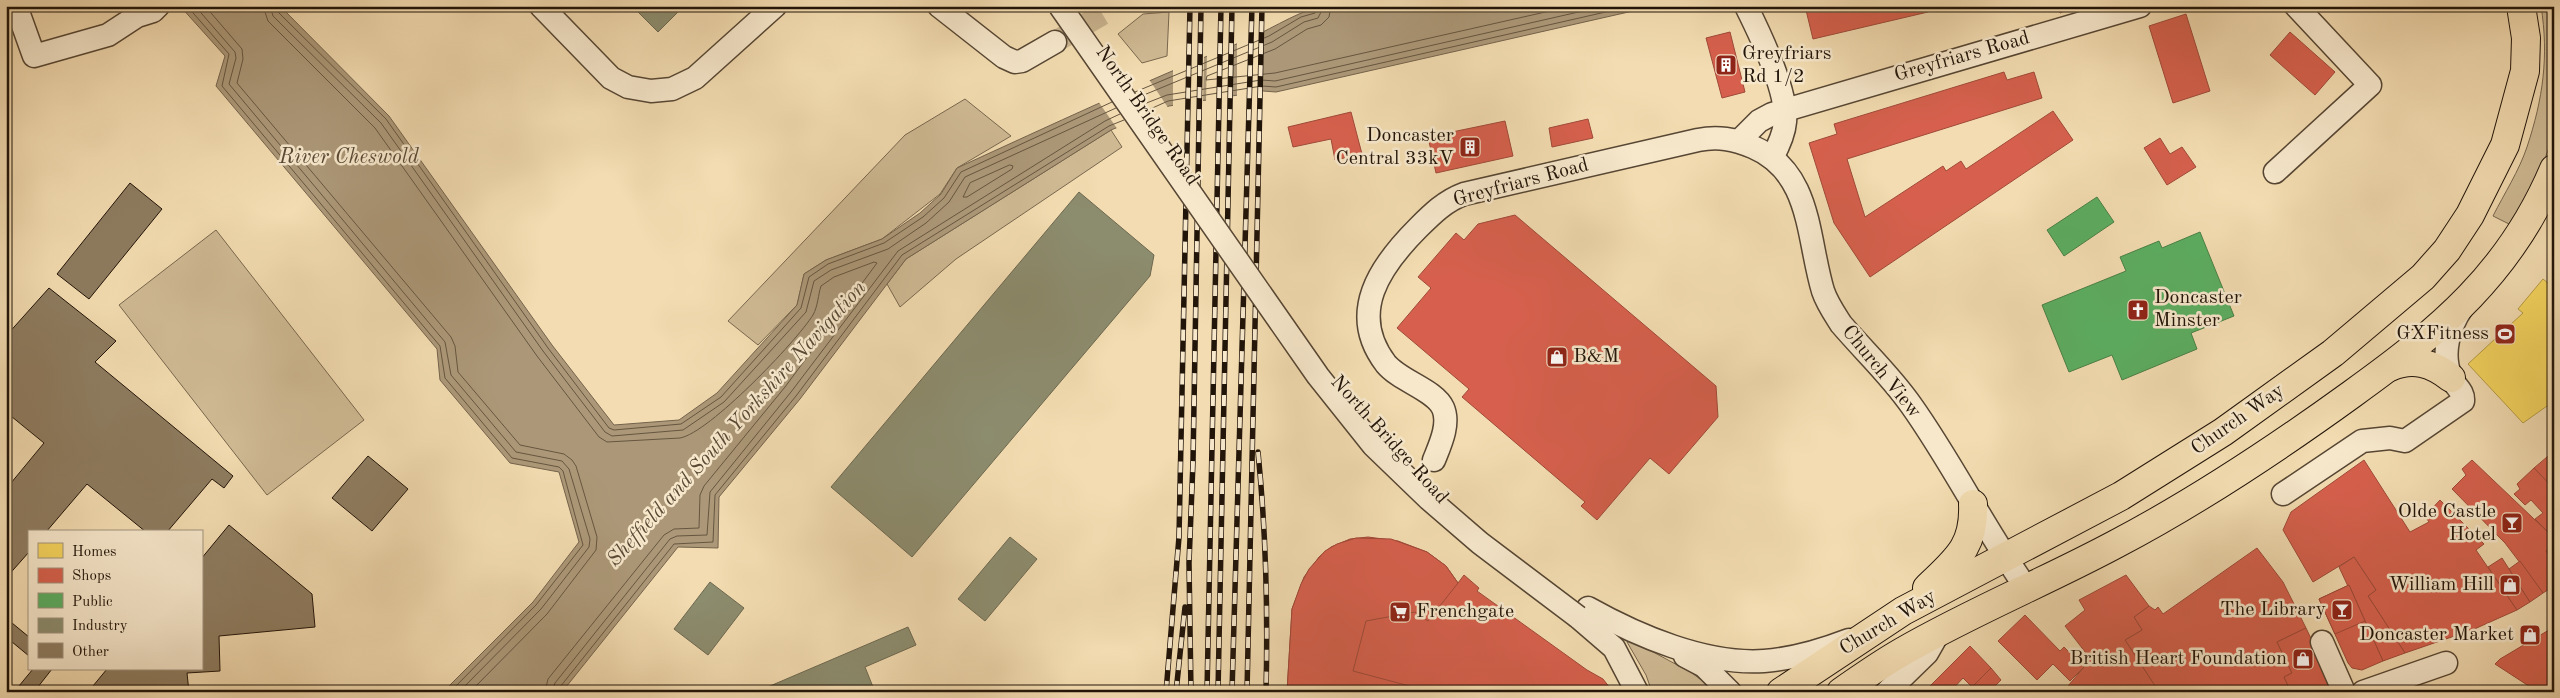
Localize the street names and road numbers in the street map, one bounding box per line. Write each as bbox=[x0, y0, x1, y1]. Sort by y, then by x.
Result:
street label: Greyfriars Road bbox=[1892, 28, 2032, 86]
street label: North Bridge Road bbox=[1091, 43, 1203, 189]
street label: Greyfriars Road bbox=[1451, 155, 1591, 211]
street label: Church View bbox=[1838, 322, 1925, 423]
street label: North Bridge Road bbox=[1326, 372, 1452, 508]
street label: Church Way bbox=[2188, 381, 2288, 459]
street label: Church Way bbox=[1836, 586, 1940, 659]

